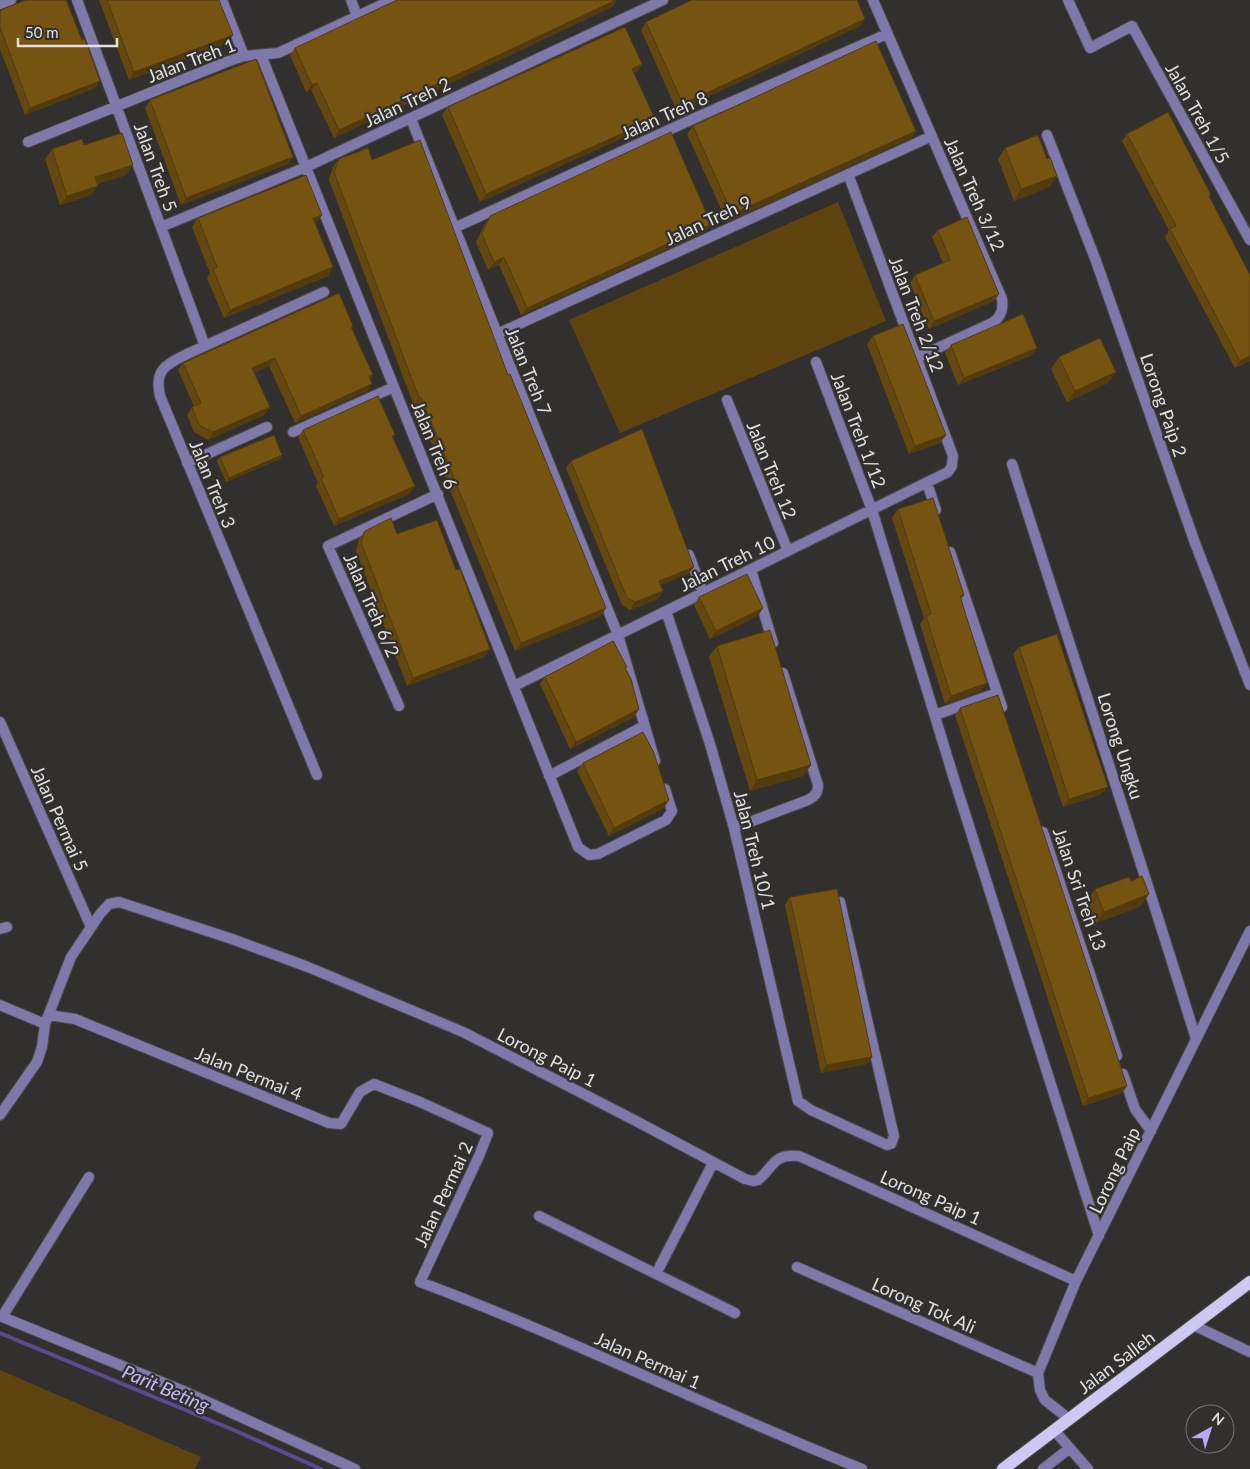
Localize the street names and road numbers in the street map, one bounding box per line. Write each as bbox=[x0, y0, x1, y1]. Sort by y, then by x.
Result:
street label: Jalan Treh 1 bbox=[144, 33, 238, 87]
street label: Jalan Treh 1/5 bbox=[1161, 59, 1235, 167]
street label: Jalan Treh 2 bbox=[360, 72, 454, 132]
street label: Jalan Treh 8 bbox=[617, 86, 711, 144]
street label: Jalan Treh 5 bbox=[130, 120, 182, 214]
street label: Jalan Treh 3/12 bbox=[940, 134, 1010, 254]
street label: Jalan Treh 9 bbox=[661, 190, 755, 250]
street label: Jalan Treh 2/12 bbox=[885, 253, 949, 375]
street label: Jalan Treh 7 bbox=[501, 324, 557, 418]
street label: Lorong Paip 2 bbox=[1136, 350, 1192, 460]
street label: Jalan Treh 1/12 bbox=[827, 369, 891, 491]
street label: Jalan Treh 6 bbox=[407, 398, 463, 492]
street label: Jalan Treh 12 bbox=[742, 418, 802, 522]
street label: Jalan Treh 3 bbox=[185, 437, 241, 531]
street label: Jalan Treh 10 bbox=[676, 530, 778, 596]
street label: Jalan Treh 6/2 bbox=[339, 550, 405, 660]
street label: Lorong Ungku bbox=[1093, 690, 1149, 802]
street label: Jalan Permai 5 bbox=[27, 762, 93, 874]
street label: Jalan Treh 10/1 bbox=[730, 788, 780, 912]
street label: Jalan Sri Treh 13 bbox=[1049, 825, 1111, 953]
street label: Lorong Paip 1 bbox=[494, 1023, 600, 1091]
street label: Jalan Permai 4 bbox=[192, 1042, 306, 1104]
street label: Lorong Paip bbox=[1084, 1123, 1144, 1217]
street label: Jalan Permai 2 bbox=[409, 1138, 477, 1250]
street label: Lorong Paip 1 bbox=[877, 1165, 985, 1229]
street label: Lorong Tok Ali bbox=[869, 1272, 979, 1338]
street label: Jalan Salleh bbox=[1073, 1326, 1159, 1398]
street label: Jalan Permai 1 bbox=[592, 1327, 704, 1393]

